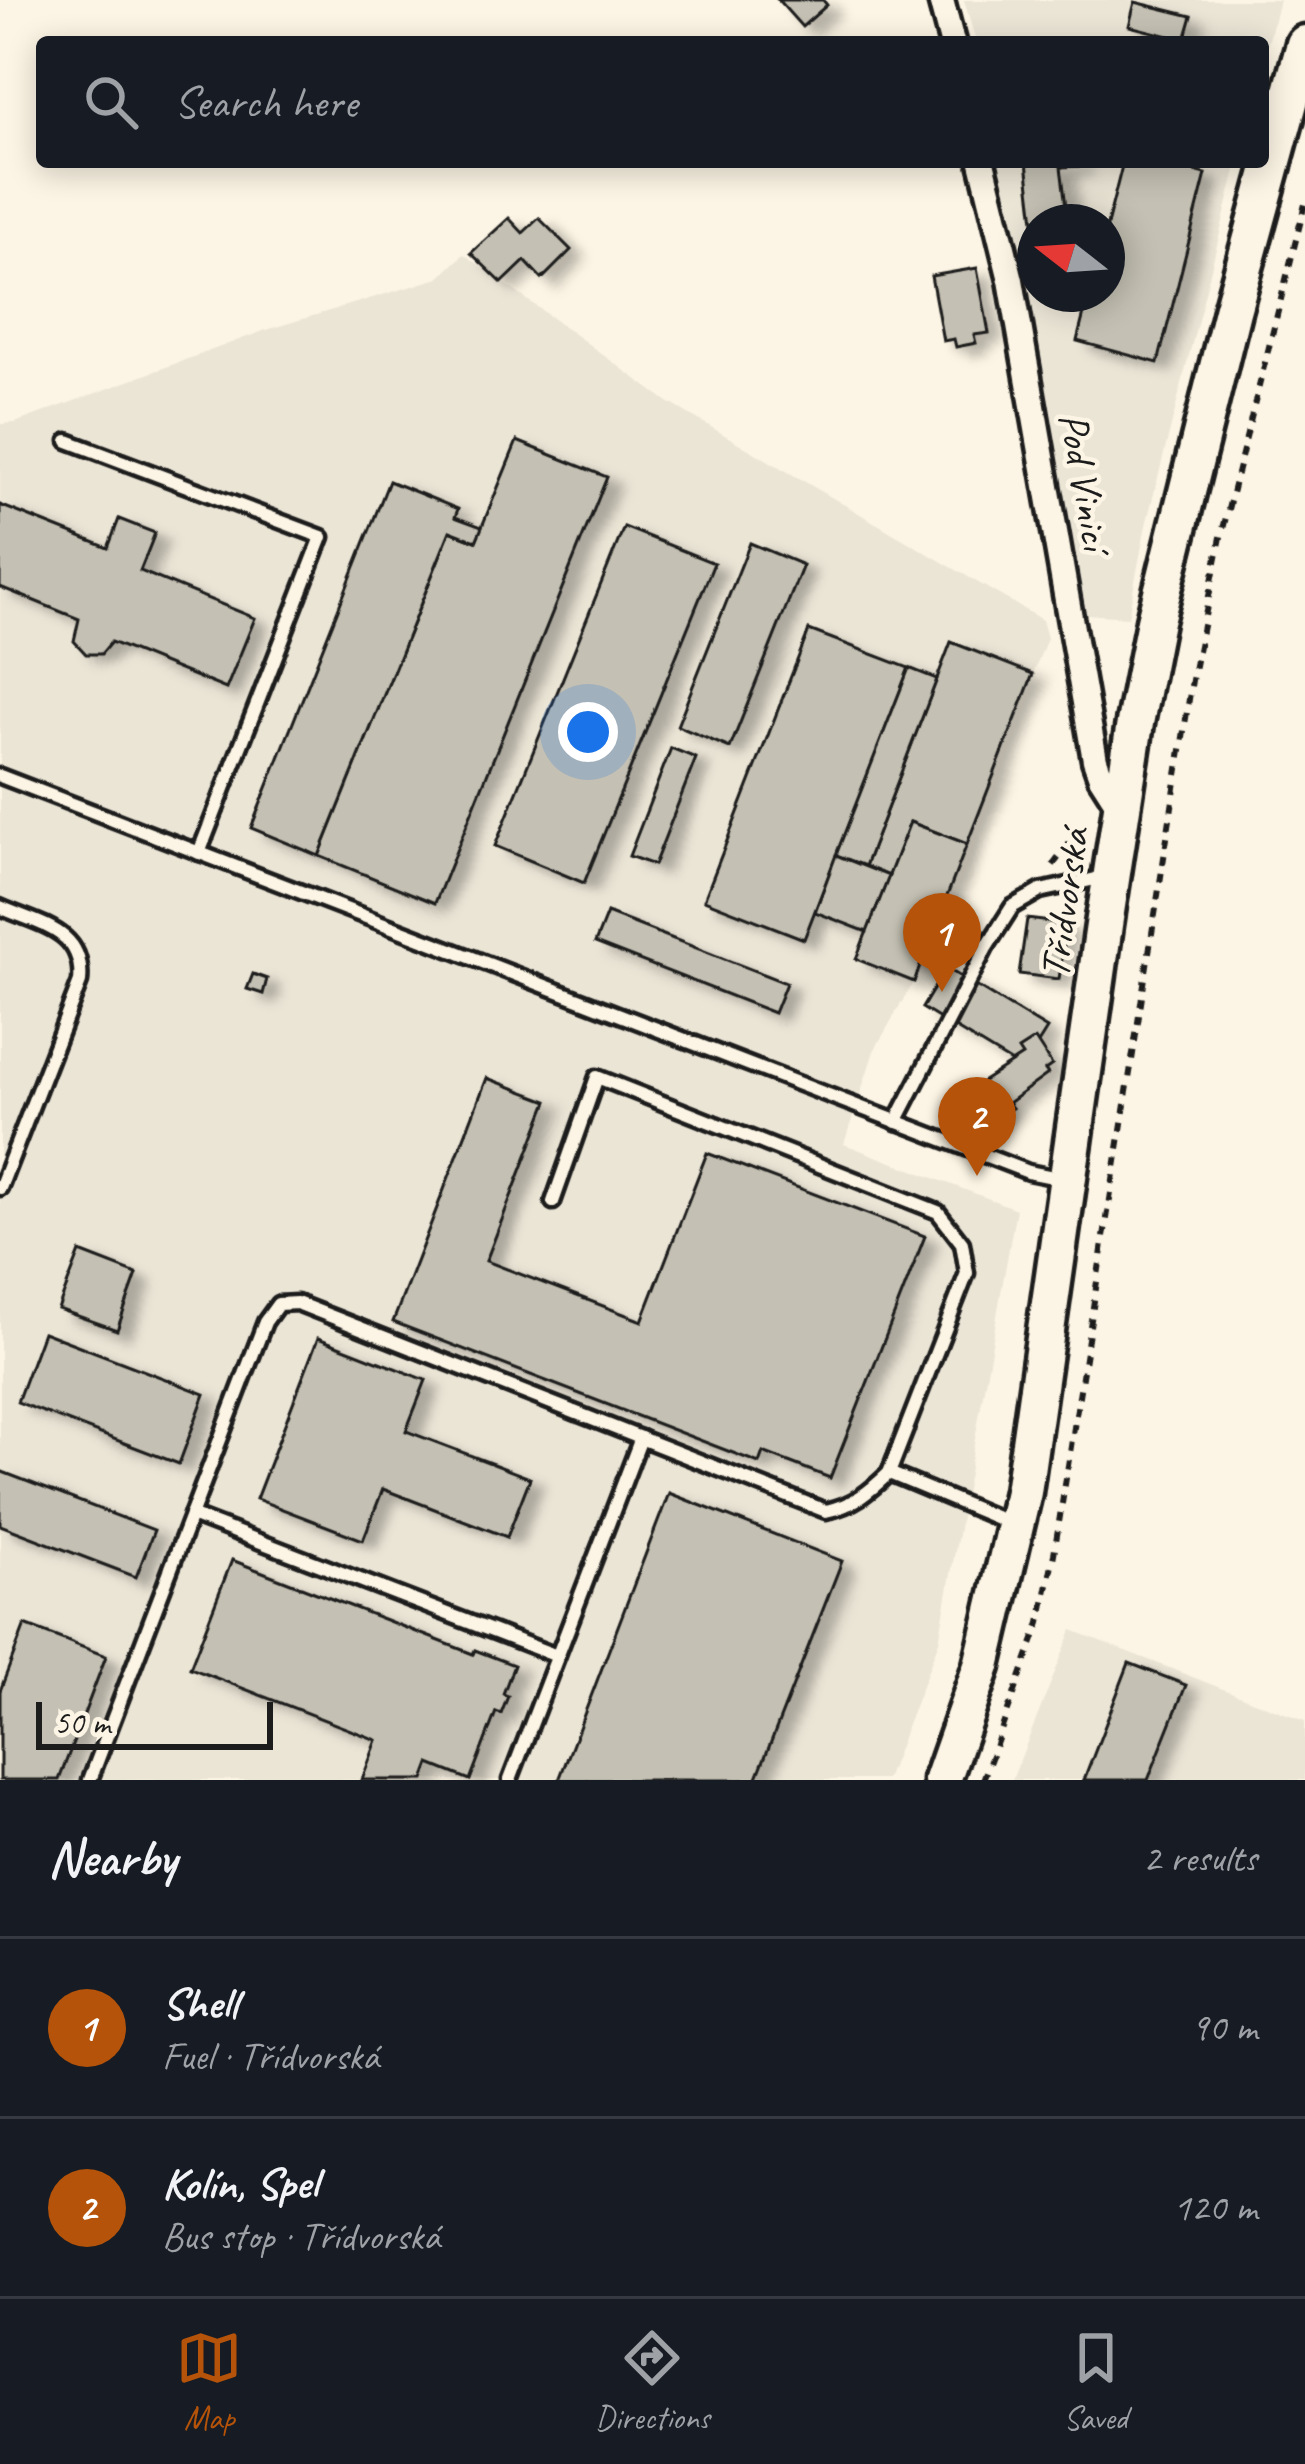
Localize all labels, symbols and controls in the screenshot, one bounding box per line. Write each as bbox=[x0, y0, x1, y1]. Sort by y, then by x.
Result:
search box bbox=[36, 36, 1269, 168]
icon: search bbox=[78, 69, 144, 135]
text: Search here bbox=[174, 74, 357, 131]
north arrow bbox=[1017, 204, 1125, 312]
street label: Pod Vinicí bbox=[1046, 408, 1124, 562]
your location bbox=[558, 702, 618, 762]
street label: Třídvorská bbox=[1028, 821, 1102, 981]
pin: 1 bbox=[903, 893, 981, 992]
pin: 2 bbox=[938, 1077, 1016, 1176]
scale bar bbox=[36, 1696, 273, 1749]
text: 50 m bbox=[54, 1702, 110, 1744]
text: Nearby bbox=[48, 1826, 176, 1890]
text: 2 results bbox=[1143, 1834, 1257, 1883]
text: Shell bbox=[162, 1975, 238, 2032]
text: 1 bbox=[78, 2003, 96, 2052]
text: 90 m bbox=[1191, 2003, 1257, 2052]
text: Fuel · Třídvorská bbox=[162, 2032, 379, 2081]
text: Kolín, Spel bbox=[162, 2155, 318, 2212]
text: 2 bbox=[78, 2183, 96, 2232]
text: 120 m bbox=[1173, 2183, 1257, 2232]
text: Bus stop · Třídvorská bbox=[162, 2212, 440, 2261]
tab: Map bbox=[176, 2325, 242, 2439]
tab: Directions bbox=[595, 2325, 710, 2439]
tab: Saved bbox=[1063, 2325, 1129, 2439]

